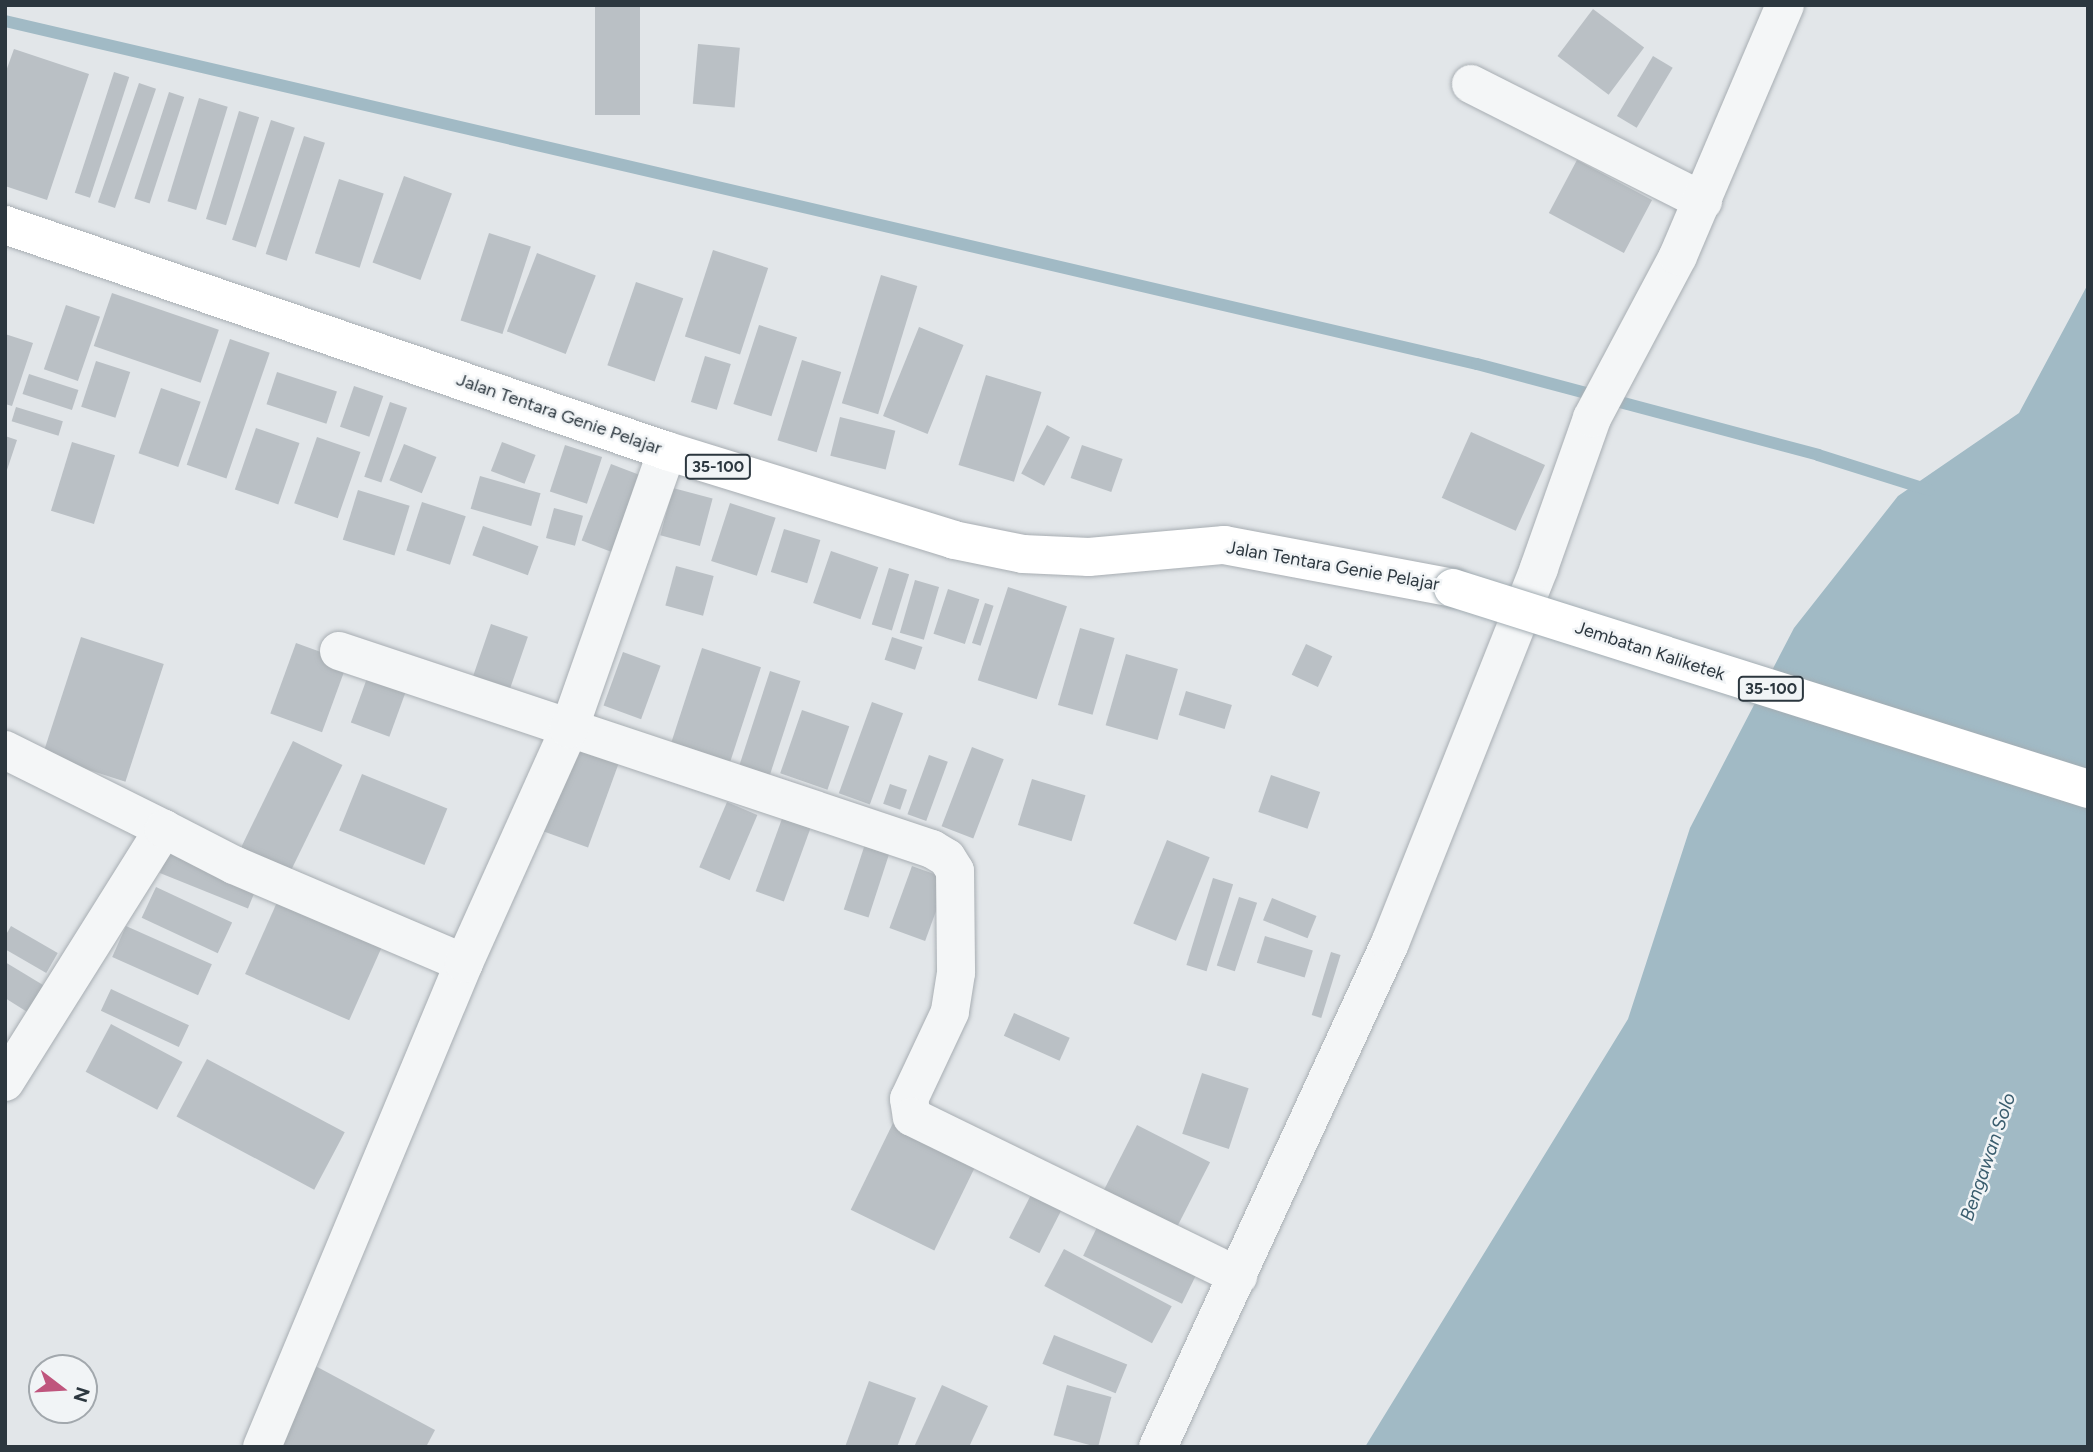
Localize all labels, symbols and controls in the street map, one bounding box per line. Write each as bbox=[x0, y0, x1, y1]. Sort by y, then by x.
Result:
street label: Jalan Tentara Genie Pelajar bbox=[453, 369, 665, 459]
road number: 35-100 bbox=[685, 454, 751, 480]
street label: Jalan Tentara Genie Pelajar bbox=[1225, 537, 1441, 595]
street label: Jembatan Kaliketek bbox=[1572, 617, 1728, 685]
road number: 35-100 bbox=[1738, 676, 1804, 702]
water label: Bengawan Solo bbox=[1955, 1090, 2021, 1224]
north arrow bbox=[28, 1354, 98, 1424]
text: N bbox=[69, 1384, 95, 1405]

